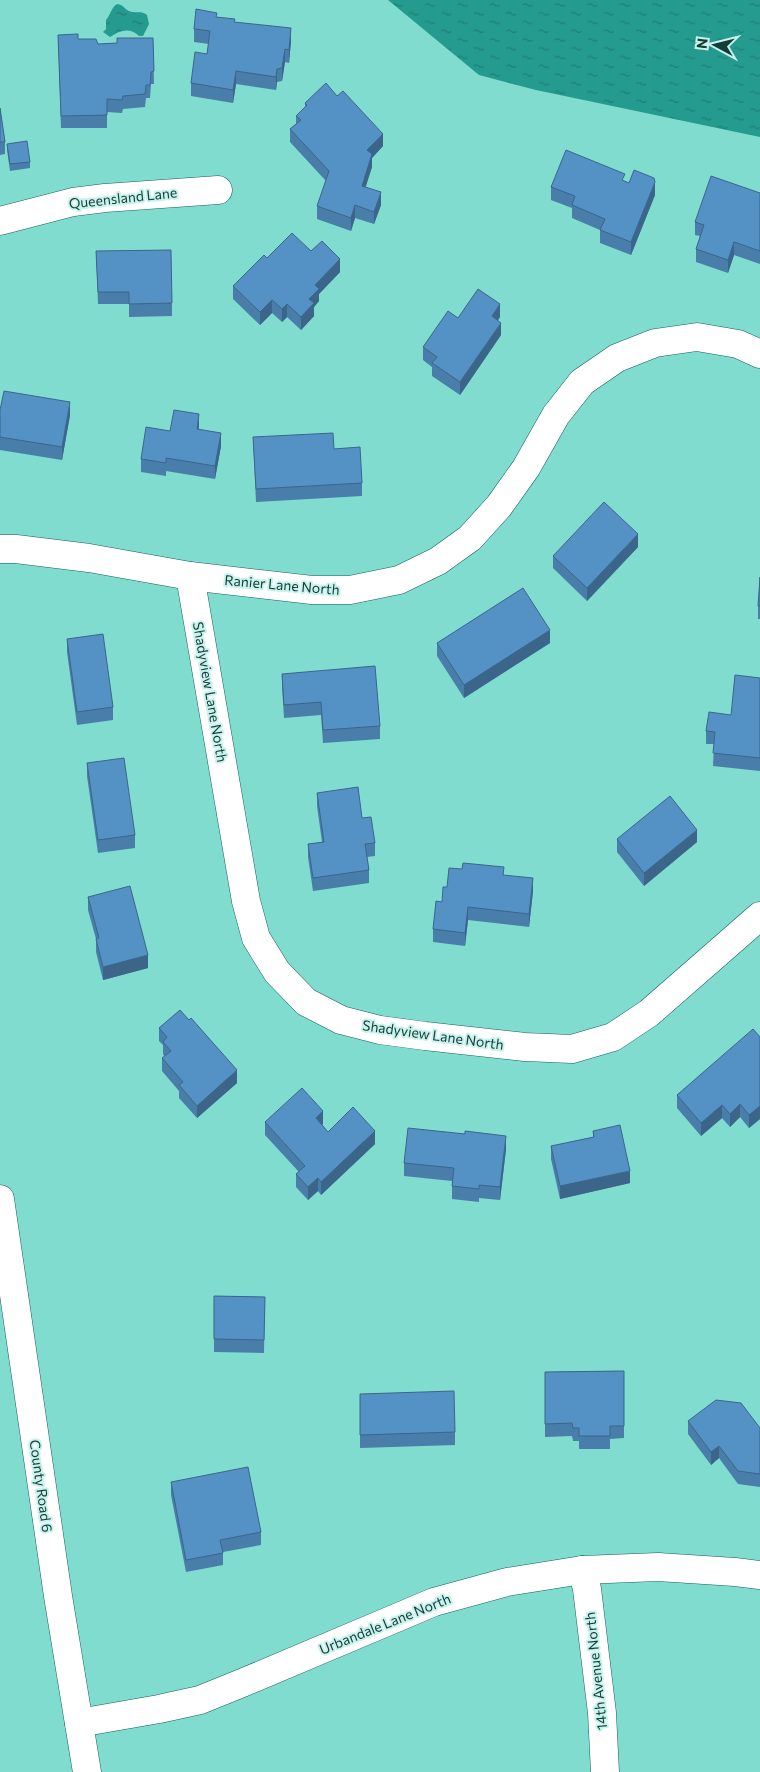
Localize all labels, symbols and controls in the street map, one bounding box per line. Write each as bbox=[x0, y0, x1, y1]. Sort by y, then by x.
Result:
north arrow bbox=[690, 20, 740, 70]
text: N bbox=[693, 37, 711, 50]
street label: Queensland Lane bbox=[68, 183, 178, 212]
street label: Ranier Lane North bbox=[224, 571, 340, 598]
street label: Shadyview Lane North bbox=[190, 620, 231, 764]
street label: Shadyview Lane North bbox=[361, 1016, 505, 1053]
street label: County Road 6 bbox=[27, 1439, 56, 1533]
street label: Urbandale Lane North bbox=[317, 1589, 453, 1658]
street label: 14th Avenue North bbox=[581, 1611, 610, 1731]

